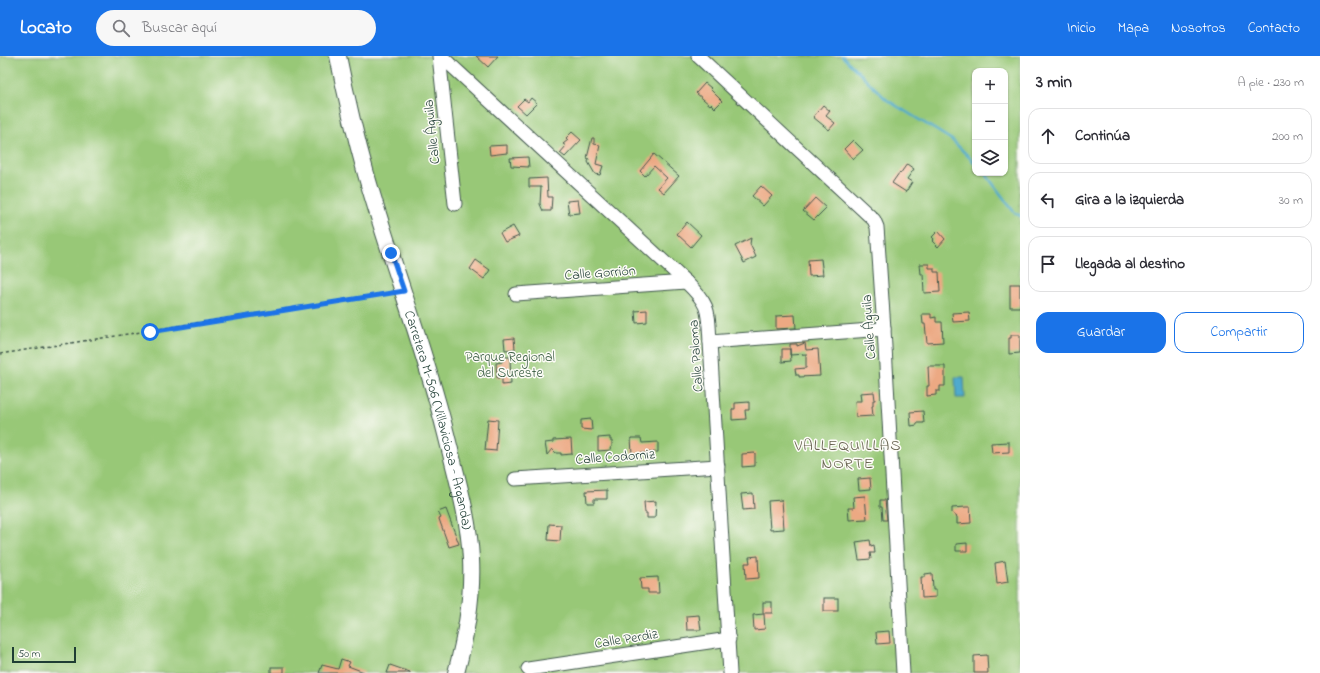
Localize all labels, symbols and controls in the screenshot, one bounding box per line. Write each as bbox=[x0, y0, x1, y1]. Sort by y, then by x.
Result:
search box bbox=[96, 10, 376, 46]
text: Locato bbox=[20, 15, 72, 42]
icon: search bbox=[110, 17, 132, 39]
text: Buscar aquí bbox=[142, 17, 217, 39]
text: Inicio bbox=[1067, 18, 1096, 39]
text: Mapa bbox=[1118, 18, 1149, 39]
text: Nosotros bbox=[1171, 18, 1226, 39]
text: Contacto bbox=[1248, 18, 1300, 39]
map controls bbox=[972, 68, 1008, 176]
button: + bbox=[972, 68, 1008, 104]
text: 3 min bbox=[1036, 70, 1072, 95]
text: A pie · 230 m bbox=[1237, 73, 1304, 92]
street label: Calle Águila bbox=[418, 98, 447, 165]
button: − bbox=[972, 104, 1008, 140]
icon: ahead bbox=[1037, 125, 1059, 147]
text: Continúa bbox=[1075, 125, 1130, 147]
text: 200 m bbox=[1272, 127, 1303, 146]
button: layers bbox=[972, 140, 1008, 176]
icon: left bbox=[1037, 189, 1059, 211]
text: Gira a la izquierda bbox=[1075, 189, 1184, 211]
text: 30 m bbox=[1279, 191, 1303, 210]
route end bbox=[382, 244, 400, 262]
icon: arrive bbox=[1037, 253, 1059, 275]
text: Llegada al destino bbox=[1075, 253, 1185, 275]
street label: Calle Gorrión bbox=[564, 261, 636, 286]
street label: Calle Águila bbox=[856, 294, 883, 360]
street label: Carretera M-506 (Villaviciosa - Arganda) bbox=[398, 308, 477, 531]
button: Guardar bbox=[1036, 312, 1166, 353]
button: Compartir bbox=[1174, 312, 1304, 353]
street label: Calle Paloma bbox=[683, 319, 710, 393]
route start bbox=[141, 323, 159, 341]
park label: Parque Regional del Sureste bbox=[465, 347, 555, 384]
district label: VALLEQUILLAS NORTE bbox=[793, 434, 902, 476]
street label: Calle Codorniz bbox=[575, 444, 656, 471]
street label: Calle Perdiz bbox=[593, 624, 660, 655]
scale bar bbox=[12, 645, 76, 664]
text: 50 m bbox=[18, 646, 40, 662]

